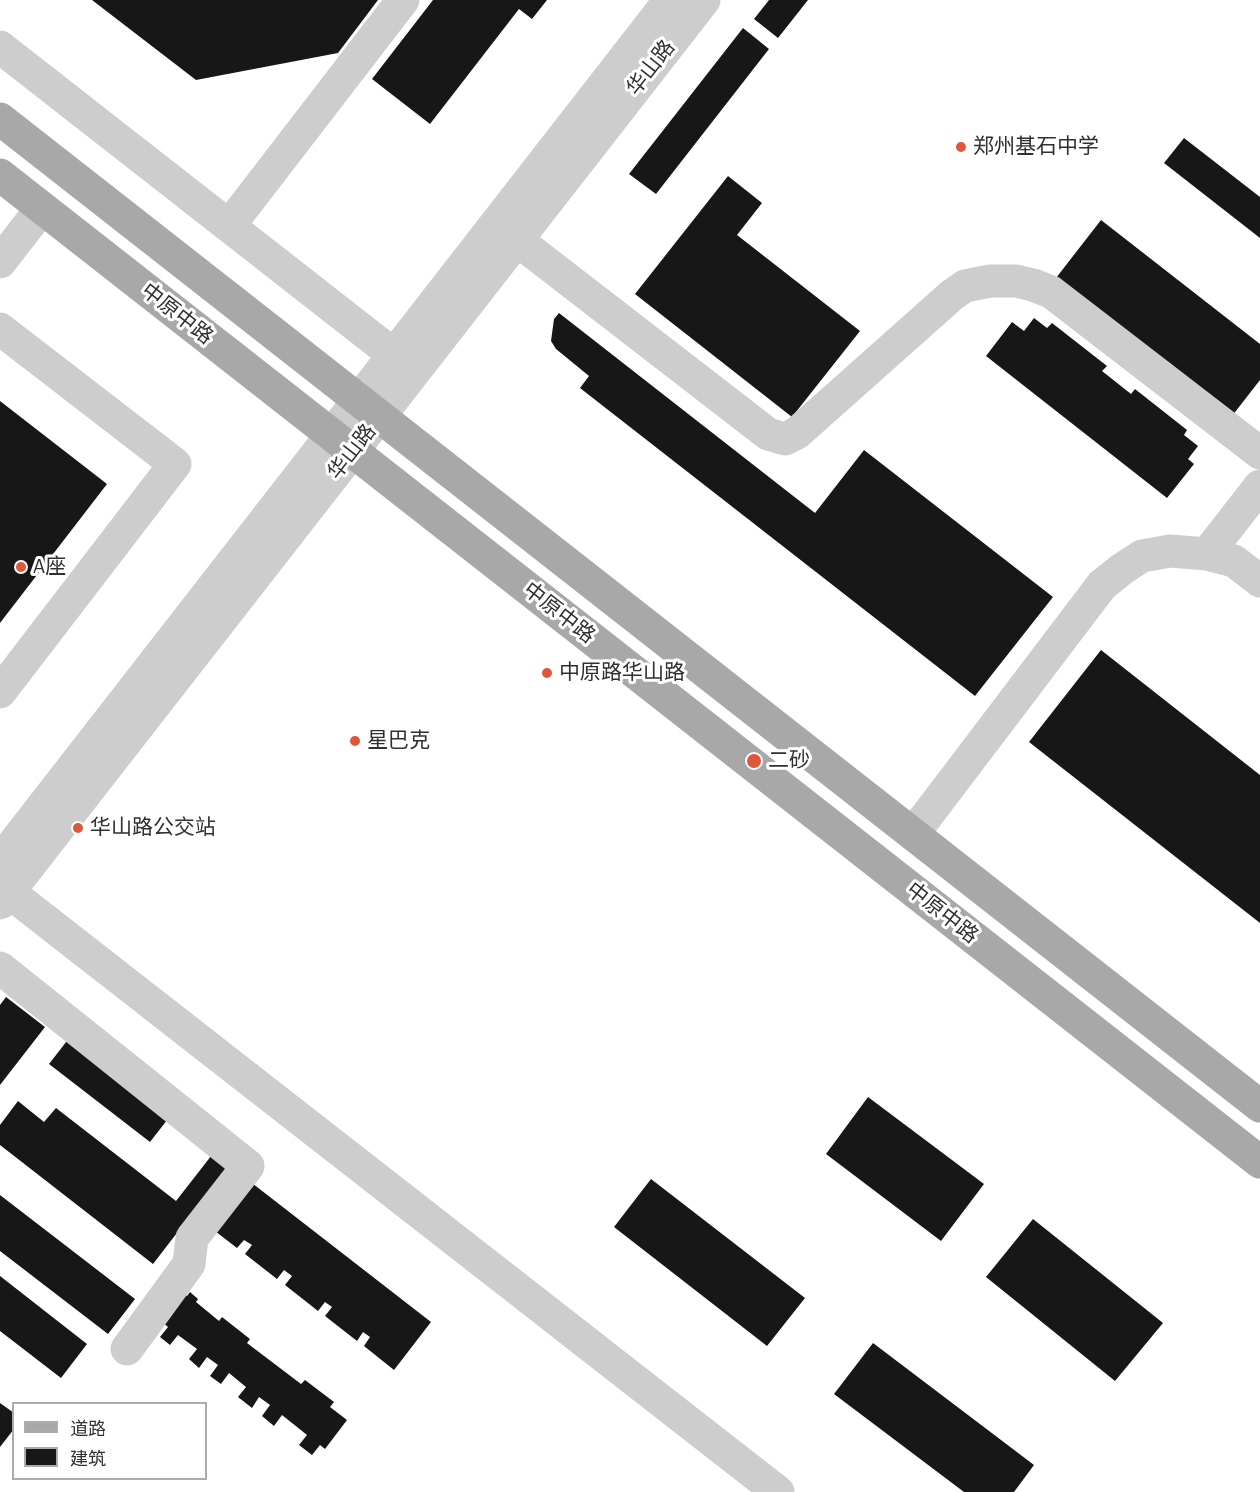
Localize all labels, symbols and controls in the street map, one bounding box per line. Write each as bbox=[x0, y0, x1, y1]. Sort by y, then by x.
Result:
street label: 华山路 bbox=[622, 35, 680, 101]
place label: 郑州基石中学 bbox=[973, 134, 1099, 160]
marker: 郑州基石中学 bbox=[954, 140, 968, 154]
street label: 中原中路 bbox=[136, 278, 218, 350]
street label: 华山路 bbox=[323, 419, 381, 485]
place label: A座 bbox=[33, 554, 66, 580]
marker: A座 bbox=[14, 560, 28, 574]
street label: 中原中路 bbox=[518, 577, 600, 649]
place label: 中原路华山路 bbox=[559, 660, 685, 686]
marker: 中原路华山路 bbox=[540, 666, 554, 680]
place label: 星巴克 bbox=[367, 728, 430, 754]
marker: 星巴克 bbox=[348, 734, 362, 748]
place label: 二砂 bbox=[768, 748, 810, 774]
marker: 二砂 bbox=[745, 752, 763, 770]
place label: 华山路公交站 bbox=[90, 815, 216, 841]
marker: 华山路公交站 bbox=[71, 821, 85, 835]
street label: 中原中路 bbox=[901, 877, 983, 949]
legend bbox=[12, 1402, 207, 1480]
text: 道路 bbox=[70, 1421, 106, 1439]
text: 建筑 bbox=[70, 1451, 106, 1469]

